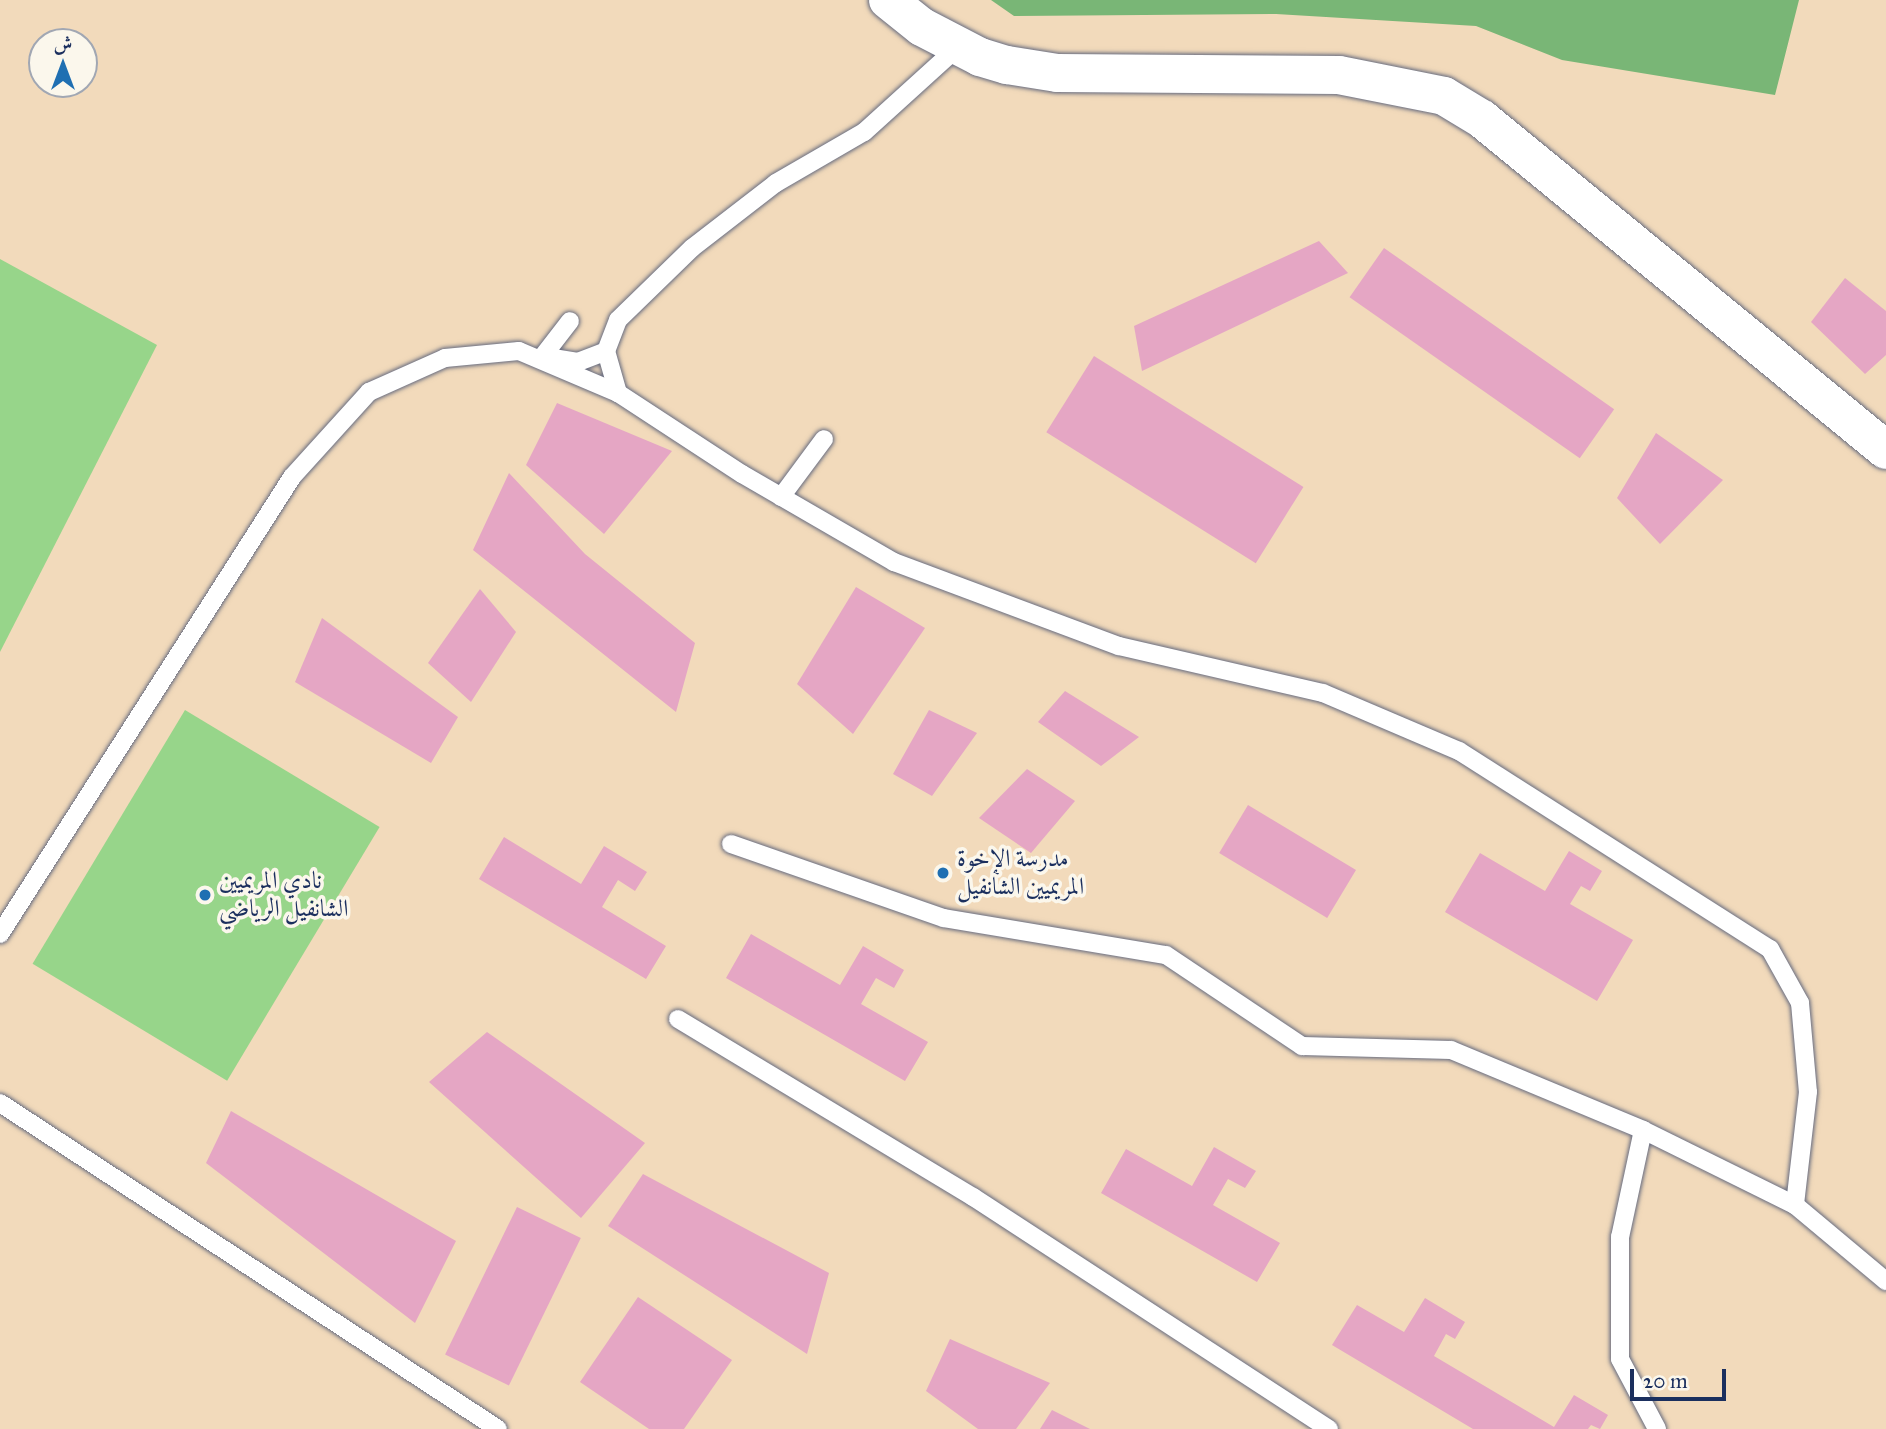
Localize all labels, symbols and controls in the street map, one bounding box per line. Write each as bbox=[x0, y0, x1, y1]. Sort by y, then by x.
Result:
north arrow bbox=[28, 28, 98, 98]
text: ش bbox=[54, 32, 72, 55]
place label: مدرسة الإخوة المريميين الشانفيل bbox=[957, 845, 1084, 901]
marker: مدرسة الإخوة المريميين الشانفيل bbox=[935, 865, 951, 881]
place label: نادي المريميين الشانفيل الرياضي bbox=[219, 867, 348, 923]
marker: نادي المريميين الشانفيل الرياضي bbox=[197, 887, 213, 903]
scale bar bbox=[1634, 1356, 1730, 1400]
text: 20 m bbox=[1643, 1368, 1688, 1394]

